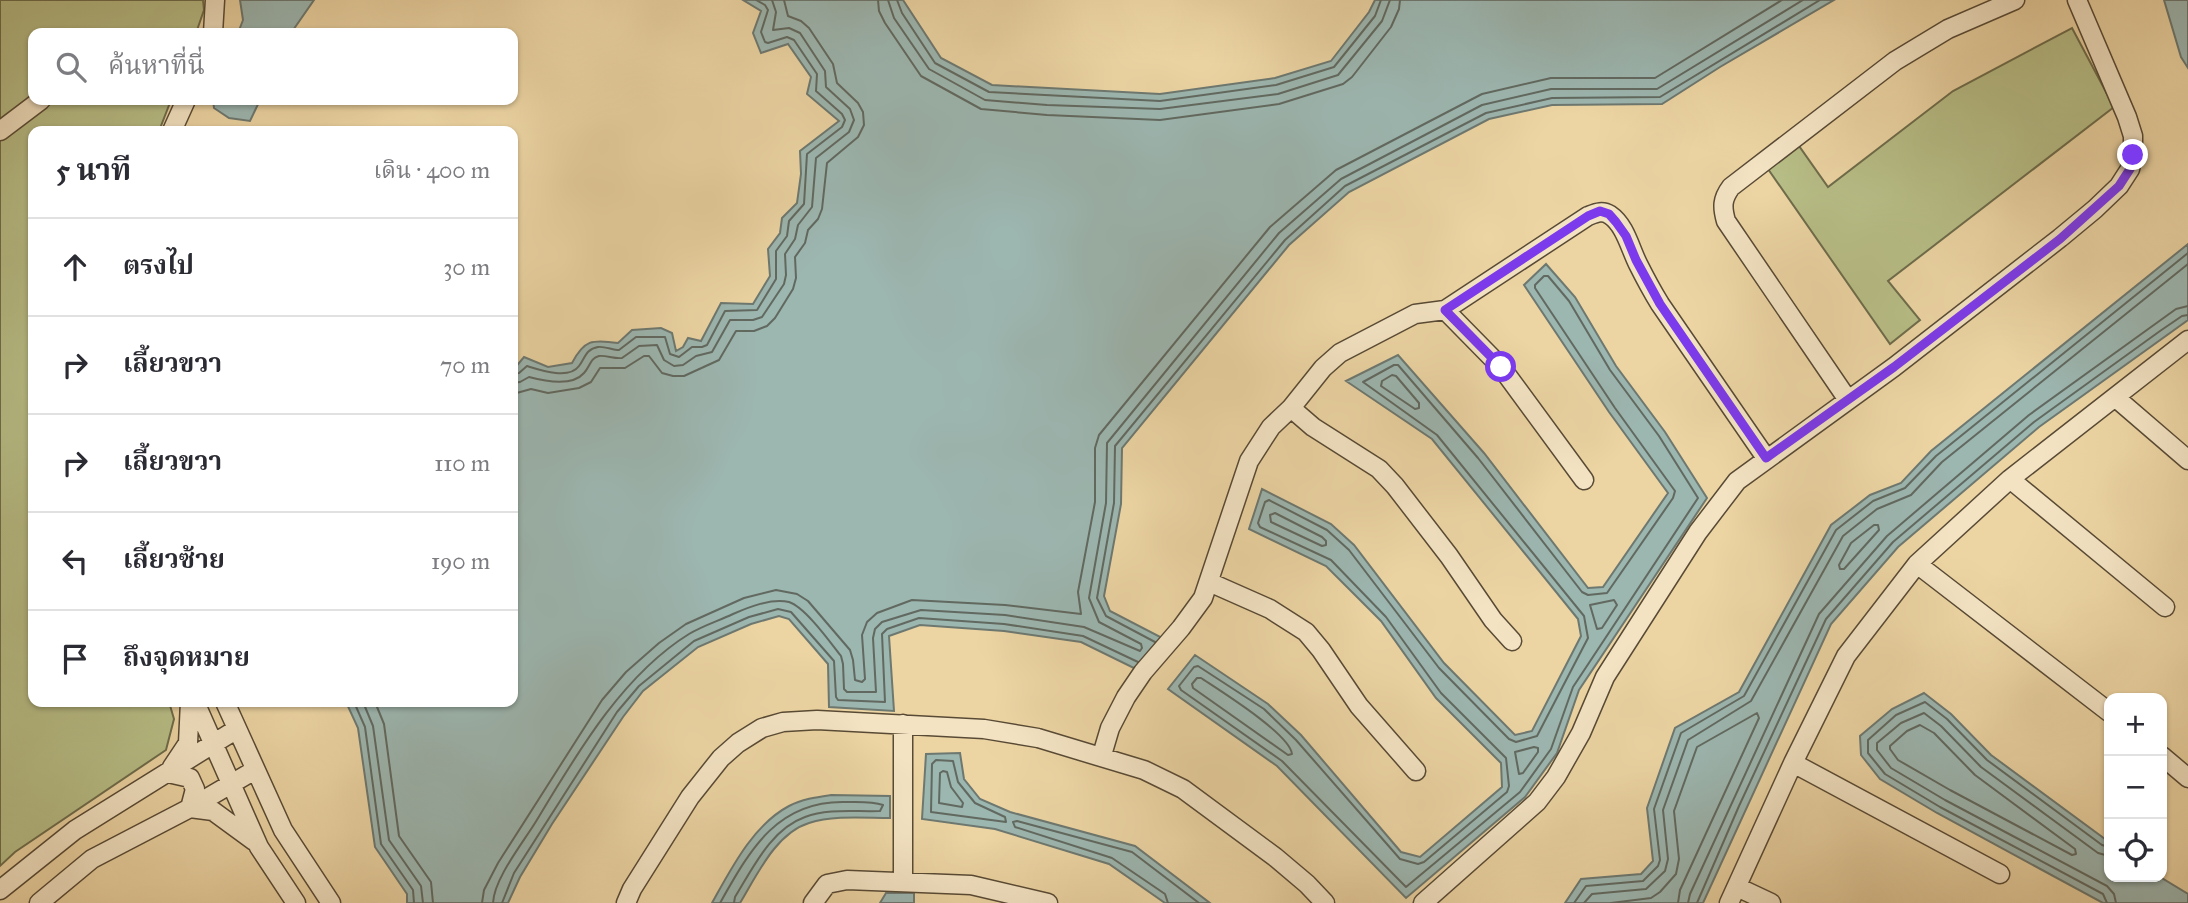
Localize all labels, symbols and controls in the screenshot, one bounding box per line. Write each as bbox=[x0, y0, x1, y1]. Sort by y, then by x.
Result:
search box bbox=[28, 28, 518, 105]
icon: search bbox=[52, 48, 90, 86]
text: ค้นหาที่นี่ bbox=[108, 49, 205, 81]
route end bbox=[2117, 139, 2148, 170]
text: 5 นาที bbox=[56, 152, 131, 188]
text: เดิน · 400 m bbox=[373, 156, 490, 184]
icon: ahead bbox=[56, 248, 94, 286]
text: ตรงไป bbox=[123, 249, 194, 281]
text: 30 m bbox=[443, 253, 490, 281]
icon: right bbox=[56, 346, 94, 384]
text: เลี้ยวขวา bbox=[123, 347, 222, 379]
text: 70 m bbox=[440, 351, 490, 379]
route start bbox=[1485, 351, 1516, 382]
icon: right bbox=[56, 444, 94, 482]
text: เลี้ยวขวา bbox=[123, 445, 222, 477]
text: 110 m bbox=[434, 449, 490, 477]
icon: left bbox=[56, 542, 94, 580]
text: เลี้ยวซ้าย bbox=[123, 543, 225, 575]
text: 190 m bbox=[431, 547, 490, 575]
icon: arrive bbox=[56, 640, 94, 678]
text: ถึงจุดหมาย bbox=[123, 641, 250, 673]
map controls bbox=[2104, 693, 2167, 882]
button: + bbox=[2104, 693, 2167, 756]
button: − bbox=[2104, 756, 2167, 819]
button: locate bbox=[2104, 819, 2167, 882]

